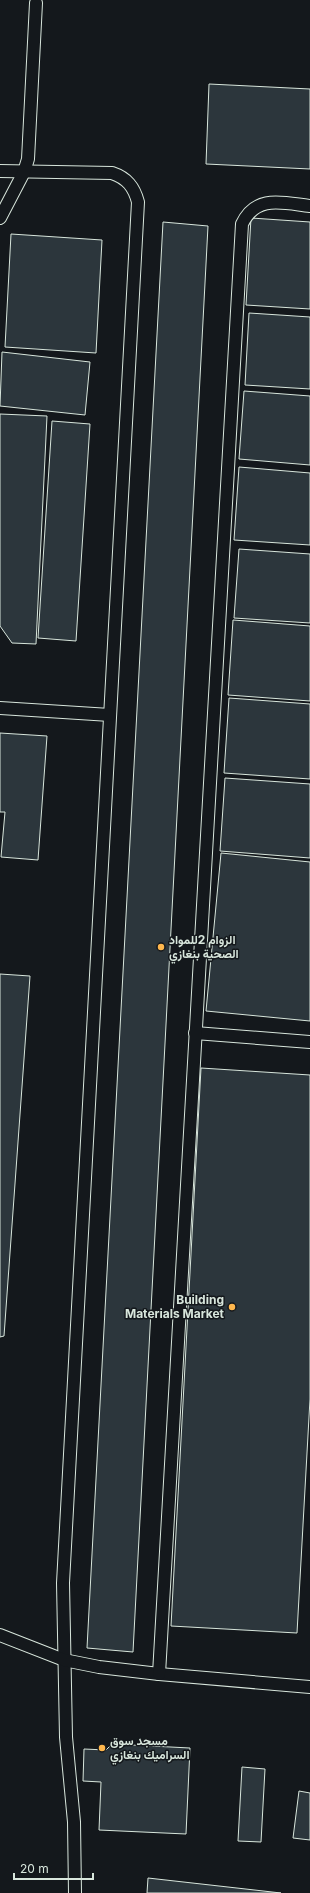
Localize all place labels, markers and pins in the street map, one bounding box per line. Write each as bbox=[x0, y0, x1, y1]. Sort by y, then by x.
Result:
place label: الزوام 2للمواد الصحية بنغازي bbox=[169, 932, 239, 964]
marker: الزوام 2للمواد الصحية بنغازي bbox=[156, 942, 166, 952]
place label: Building Materials Market bbox=[125, 1292, 225, 1321]
marker: Building Materials Market bbox=[227, 1302, 237, 1312]
place label: مسجد سوق السراميك بنغازي bbox=[110, 1733, 190, 1765]
marker: مسجد سوق السراميك بنغازي bbox=[97, 1743, 107, 1753]

